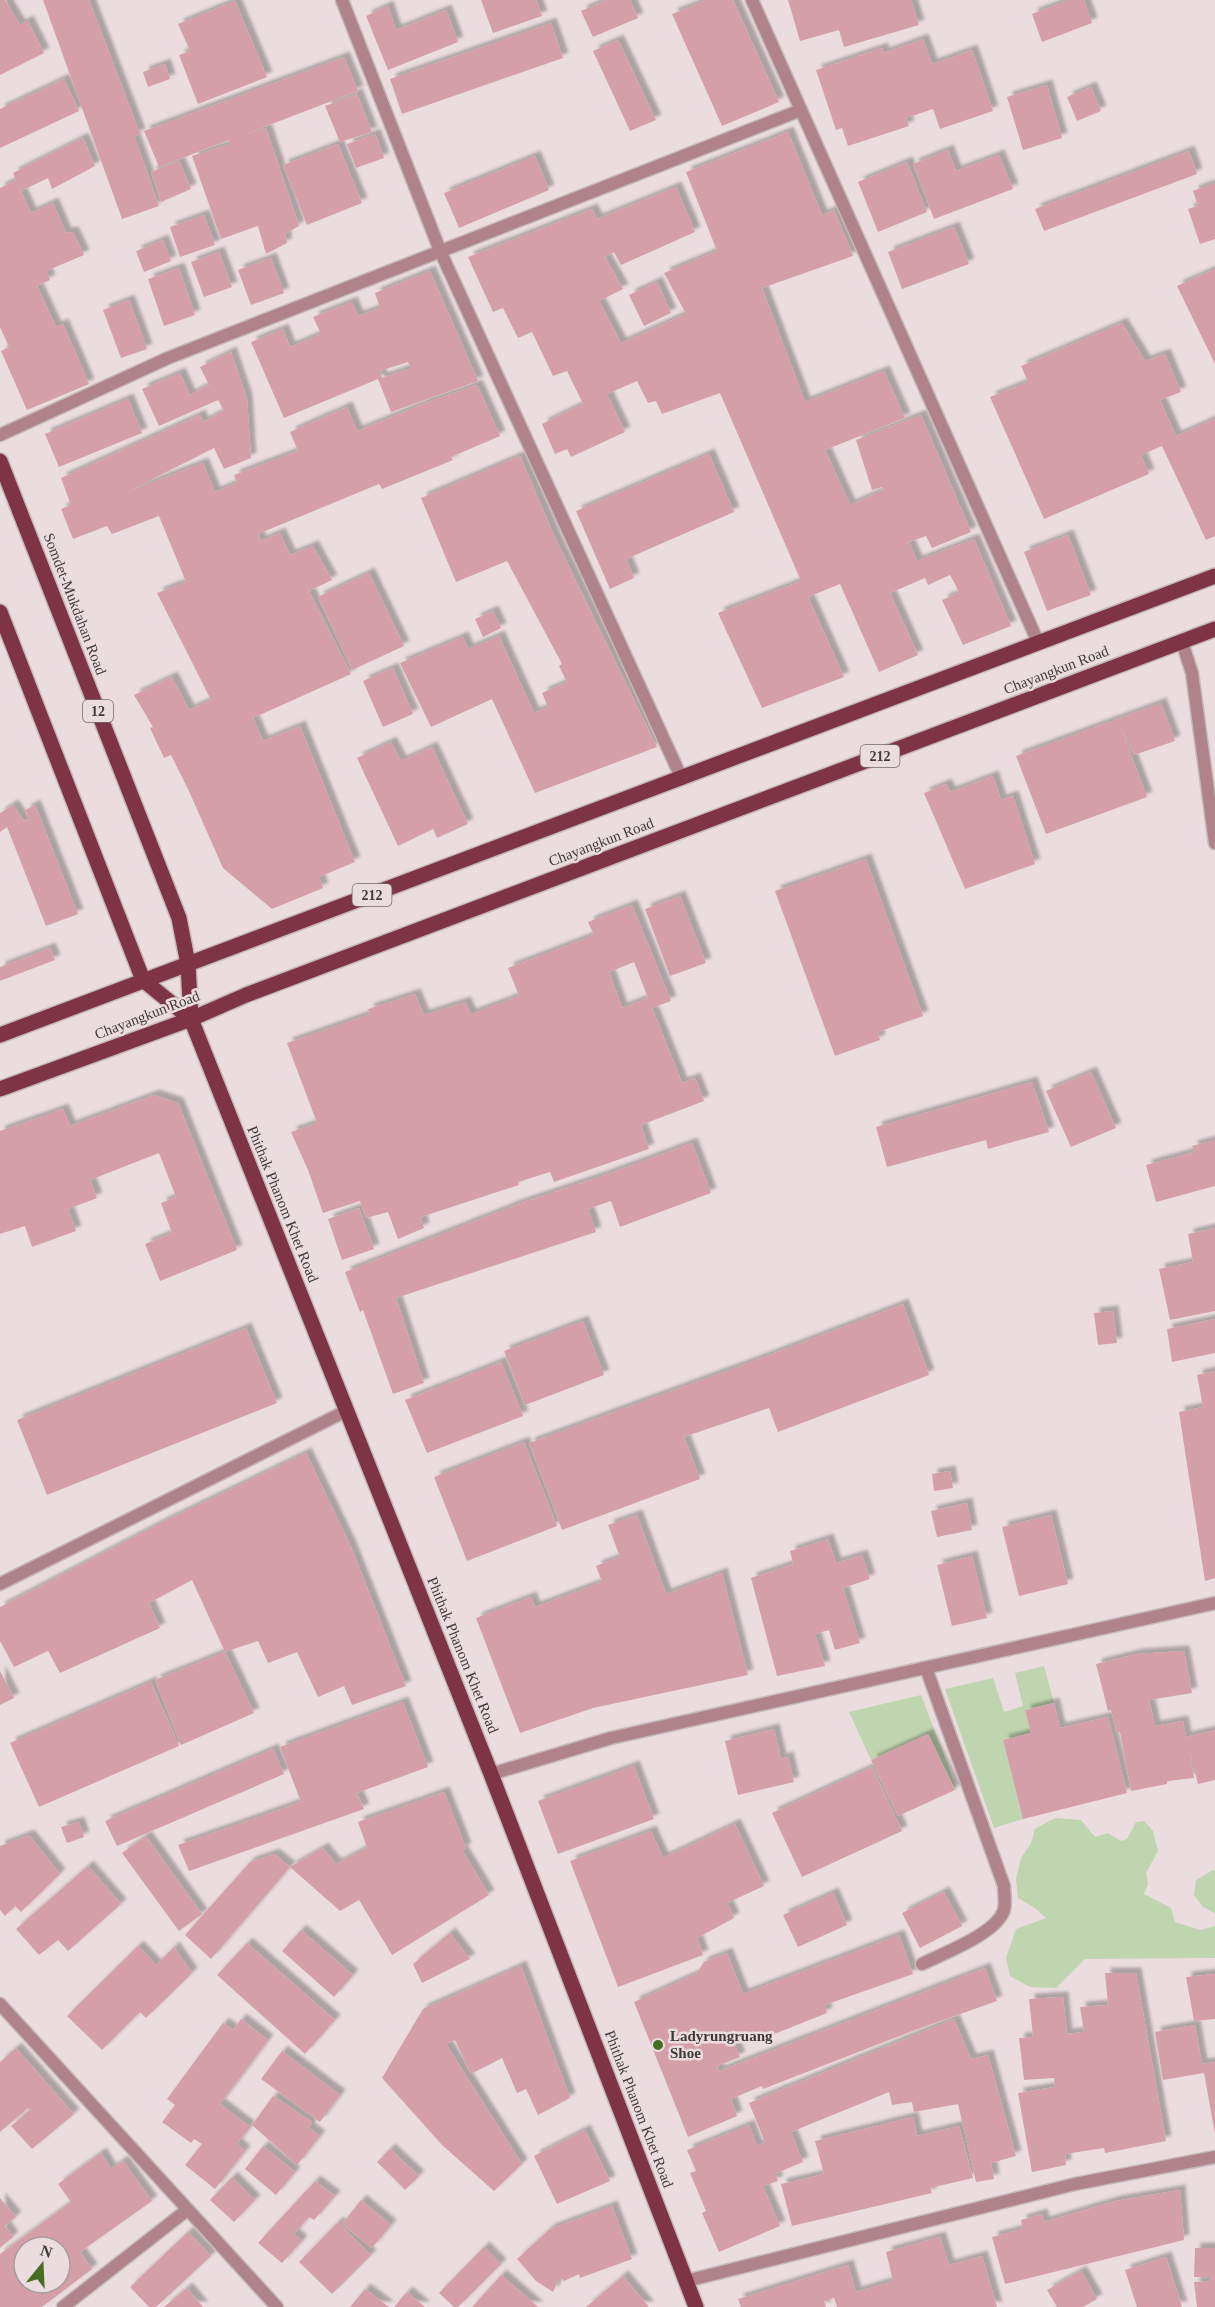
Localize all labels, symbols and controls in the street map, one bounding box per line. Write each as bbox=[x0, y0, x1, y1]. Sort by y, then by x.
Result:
street label: Somdet-Mukdahan Road bbox=[41, 531, 110, 678]
street label: Chayangkun Road bbox=[1001, 642, 1111, 697]
road number: 12 bbox=[83, 700, 113, 722]
road number: 212 bbox=[860, 745, 900, 767]
street label: Chayangkun Road bbox=[546, 814, 656, 869]
road number: 212 bbox=[352, 884, 392, 906]
street label: Chayangkun Road bbox=[92, 987, 202, 1042]
street label: Phithak Phanom Khet Road bbox=[244, 1124, 322, 1285]
street label: Phithak Phanom Khet Road bbox=[424, 1575, 502, 1736]
street label: Phithak Phanom Khet Road bbox=[602, 2028, 677, 2190]
place label: Ladyrungruang Shoe bbox=[670, 2028, 773, 2061]
marker: Ladyrungruang Shoe bbox=[651, 2038, 665, 2052]
north arrow bbox=[12, 2235, 72, 2295]
text: N bbox=[38, 2241, 55, 2261]

